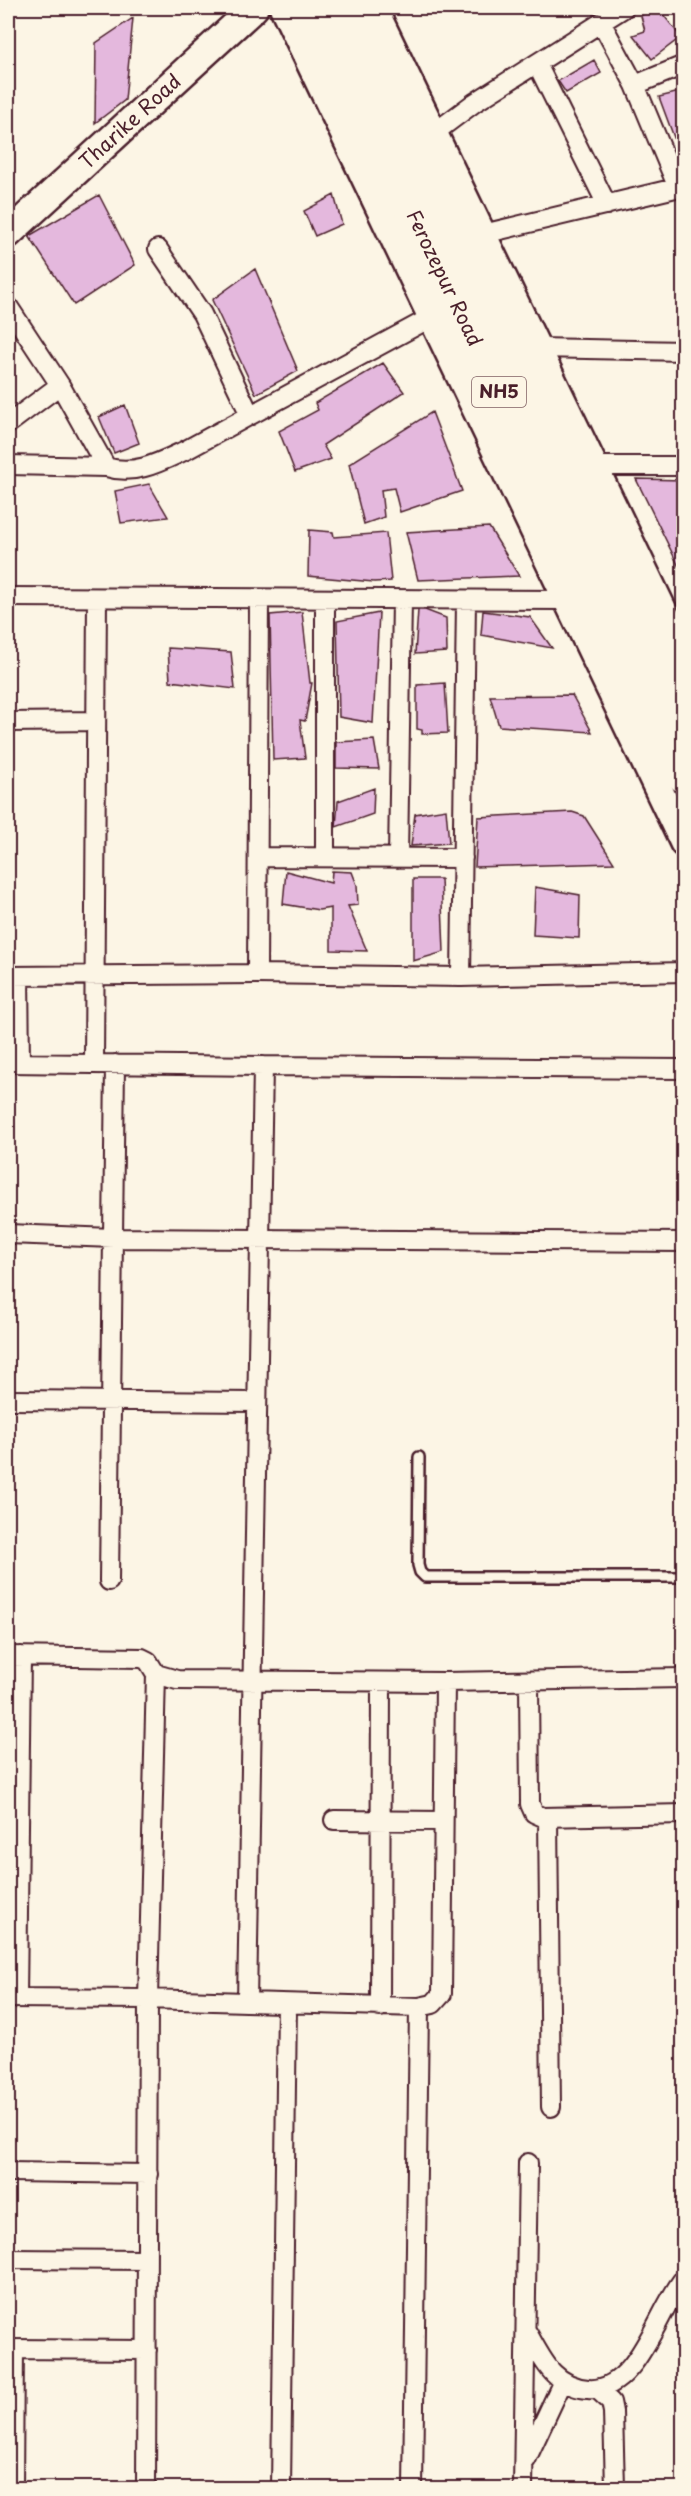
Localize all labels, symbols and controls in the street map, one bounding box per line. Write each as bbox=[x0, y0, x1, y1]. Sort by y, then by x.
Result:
street label: Tharike Road bbox=[72, 66, 187, 176]
street label: Ferozepur Road bbox=[399, 205, 491, 351]
road number: NH5 bbox=[472, 377, 526, 407]

